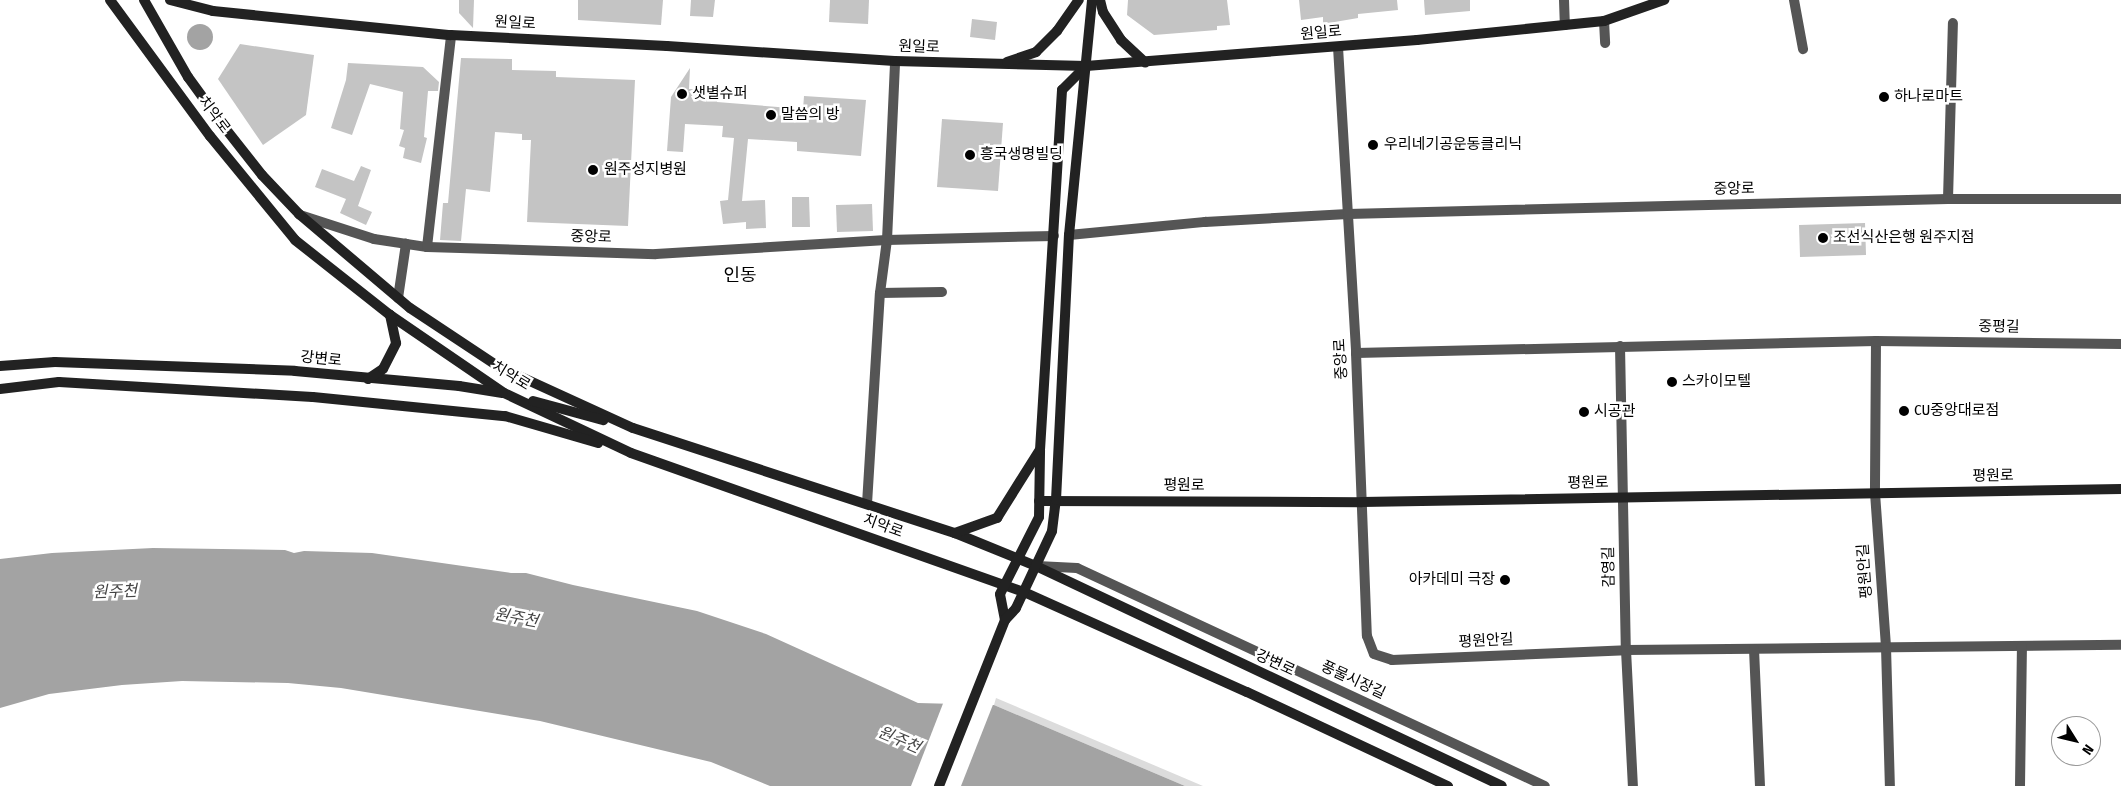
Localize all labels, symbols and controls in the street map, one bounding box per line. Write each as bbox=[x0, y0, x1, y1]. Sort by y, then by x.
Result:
street label: 원일로 bbox=[494, 13, 536, 33]
street label: 원일로 bbox=[1300, 22, 1342, 44]
street label: 원일로 bbox=[898, 37, 940, 57]
place label: 샛별슈퍼 bbox=[692, 85, 747, 103]
marker: 샛별슈퍼 bbox=[676, 88, 688, 100]
place label: 하나로마트 bbox=[1894, 88, 1963, 106]
marker: 하나로마트 bbox=[1878, 91, 1890, 103]
street label: 치악로 bbox=[194, 93, 234, 137]
place label: 말씀의 방 bbox=[781, 106, 840, 124]
marker: 말씀의 방 bbox=[765, 109, 777, 121]
place label: 우리네기공운동클리닉 bbox=[1384, 136, 1522, 154]
marker: 우리네기공운동클리닉 bbox=[1366, 138, 1380, 152]
place label: 흥국생명빌딩 bbox=[980, 146, 1063, 164]
marker: 흥국생명빌딩 bbox=[964, 149, 976, 161]
place label: 원주성지병원 bbox=[604, 161, 687, 179]
marker: 원주성지병원 bbox=[586, 163, 600, 177]
street label: 중앙로 bbox=[1713, 180, 1755, 198]
street label: 중앙로 bbox=[570, 227, 612, 247]
place label: 조선식산은행 원주지점 bbox=[1833, 229, 1975, 247]
marker: 조선식산은행 원주지점 bbox=[1817, 232, 1829, 244]
district label: 인동 bbox=[723, 264, 757, 286]
street label: 중평길 bbox=[1978, 318, 2020, 336]
street label: 중앙로 bbox=[1331, 338, 1351, 380]
street label: 강변로 bbox=[299, 348, 343, 370]
street label: 치악로 bbox=[489, 358, 533, 394]
place label: 스카이모텔 bbox=[1682, 373, 1751, 391]
marker: 스카이모텔 bbox=[1666, 376, 1678, 388]
place label: CU중앙대로점 bbox=[1914, 402, 1999, 420]
place label: 시공관 bbox=[1594, 403, 1635, 421]
marker: CU중앙대로점 bbox=[1898, 405, 1910, 417]
marker: 시공관 bbox=[1578, 406, 1590, 418]
street label: 평원로 bbox=[1972, 467, 2014, 485]
street label: 평원로 bbox=[1567, 474, 1609, 492]
street label: 평원로 bbox=[1163, 477, 1205, 495]
street label: 치악로 bbox=[860, 510, 906, 542]
street label: 평원안길 bbox=[1854, 543, 1876, 599]
street label: 감영길 bbox=[1600, 546, 1618, 588]
place label: 아카데미 극장 bbox=[1409, 571, 1495, 589]
marker: 아카데미 극장 bbox=[1499, 574, 1511, 586]
water label: 원주천 bbox=[93, 582, 137, 602]
water label: 원주천 bbox=[492, 604, 540, 632]
street label: 평원안길 bbox=[1458, 631, 1514, 651]
street label: 강변로 bbox=[1252, 646, 1298, 680]
street label: 풍물시장길 bbox=[1318, 657, 1388, 703]
north arrow bbox=[2051, 716, 2101, 766]
water label: 원주천 bbox=[875, 723, 923, 757]
text: N bbox=[2078, 741, 2097, 758]

